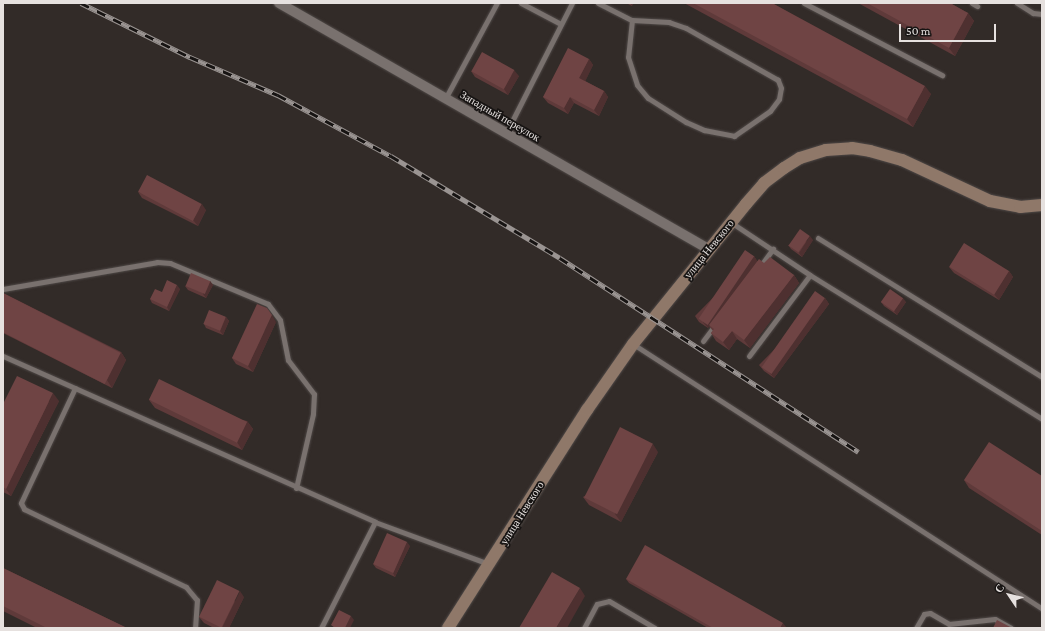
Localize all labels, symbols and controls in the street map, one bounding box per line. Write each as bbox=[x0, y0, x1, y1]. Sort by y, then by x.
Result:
scale bar bbox=[901, 16, 998, 42]
text: 50 m bbox=[906, 24, 930, 38]
street label: Западный переулок bbox=[458, 88, 542, 144]
street label: улица Невского bbox=[681, 217, 737, 281]
street label: улица Невского bbox=[497, 479, 547, 547]
north arrow bbox=[989, 575, 1029, 615]
text: С bbox=[992, 581, 1006, 595]

